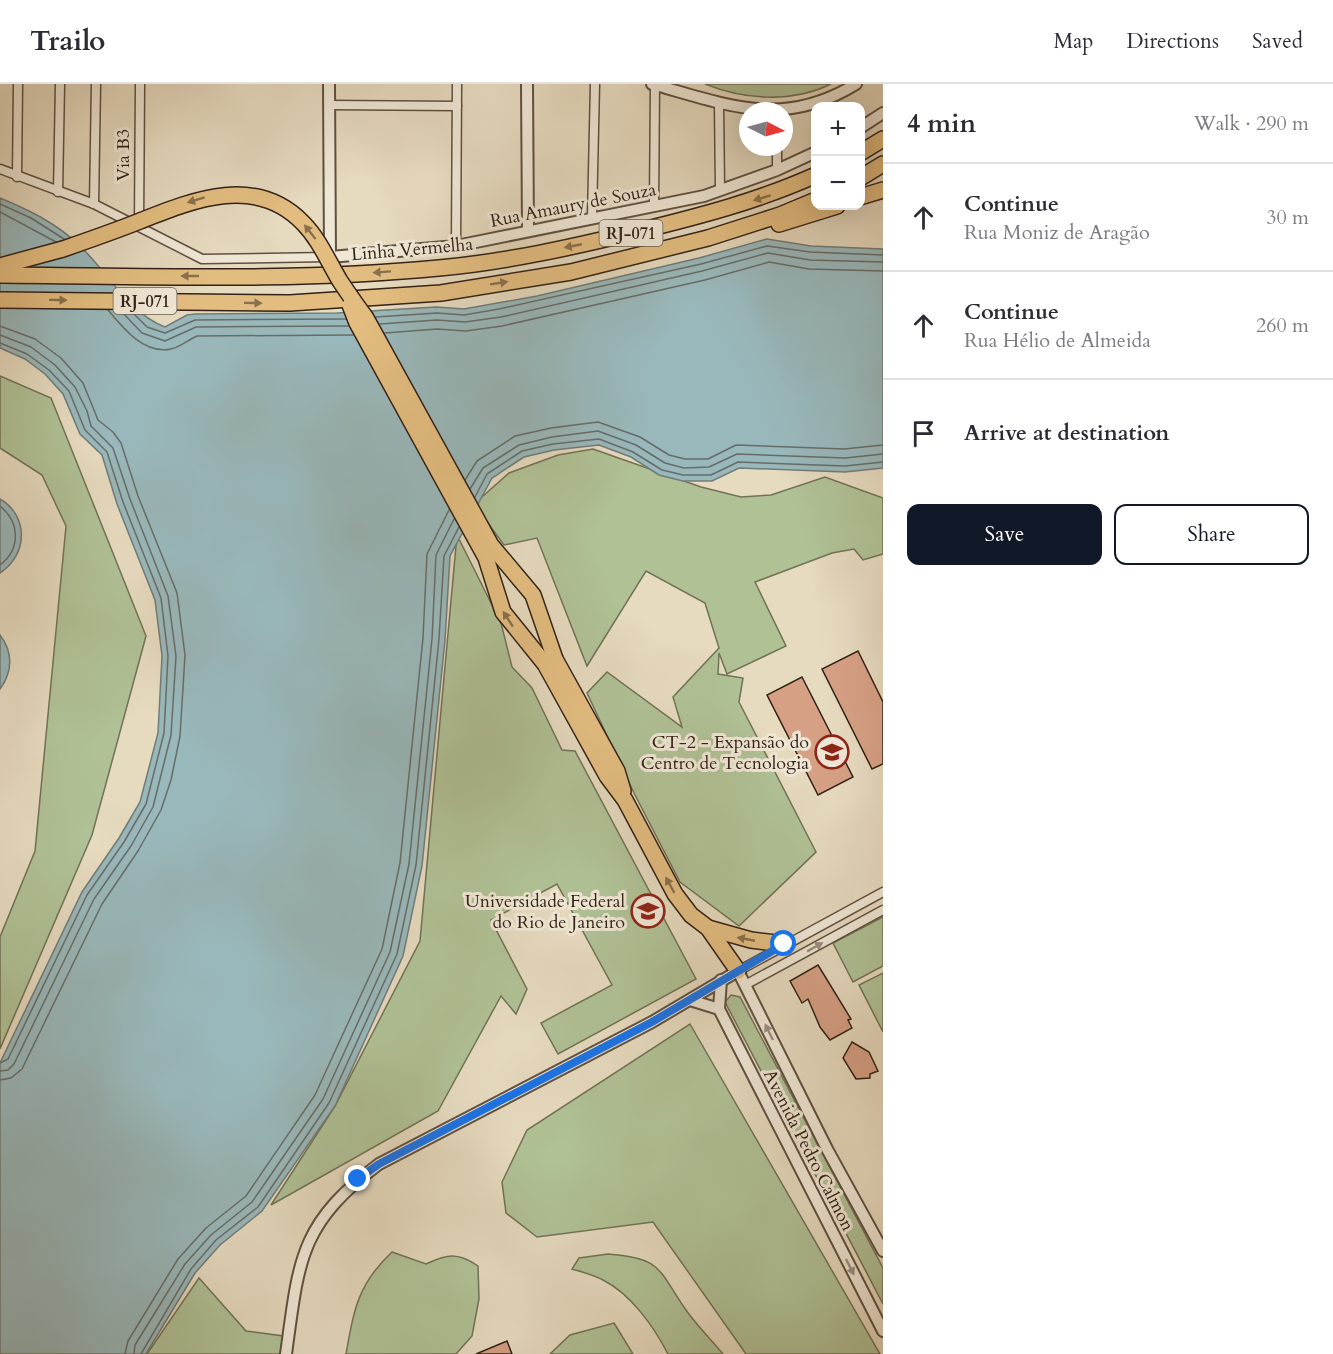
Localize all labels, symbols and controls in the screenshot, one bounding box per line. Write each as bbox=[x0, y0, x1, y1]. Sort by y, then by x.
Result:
text: Trailo bbox=[30, 22, 105, 60]
text: Map bbox=[1053, 27, 1093, 56]
text: Directions bbox=[1126, 27, 1219, 56]
text: Saved bbox=[1252, 27, 1303, 56]
north arrow bbox=[739, 102, 793, 156]
map controls bbox=[811, 102, 865, 210]
button: + bbox=[811, 102, 865, 156]
text: 4 min bbox=[907, 106, 976, 141]
text: Walk · 290 m bbox=[1194, 110, 1309, 137]
street label: Via B3 bbox=[111, 129, 136, 181]
button: − bbox=[811, 156, 865, 210]
street label: Rua Amaury de Souza bbox=[488, 177, 658, 234]
text: Continue bbox=[964, 189, 1059, 219]
one-way arrow bbox=[752, 194, 770, 203]
one-way arrow bbox=[187, 196, 205, 205]
icon: ahead bbox=[907, 201, 940, 234]
text: 30 m bbox=[1266, 204, 1309, 231]
text: Rua Moniz de Aragão bbox=[964, 219, 1150, 246]
road number: RJ-071 bbox=[600, 220, 662, 246]
one-way arrow bbox=[304, 224, 317, 240]
street label: Linha Vermelha bbox=[350, 232, 474, 267]
one-way arrow bbox=[563, 242, 582, 251]
one-way arrow bbox=[373, 268, 392, 277]
one-way arrow bbox=[181, 271, 200, 281]
one-way arrow bbox=[489, 279, 508, 288]
road number: RJ-071 bbox=[114, 288, 176, 314]
one-way arrow bbox=[49, 296, 68, 305]
text: Continue bbox=[964, 297, 1059, 327]
one-way arrow bbox=[244, 298, 263, 308]
icon: ahead bbox=[907, 309, 940, 342]
text: 260 m bbox=[1256, 312, 1309, 339]
text: Rua Hélio de Almeida bbox=[964, 327, 1151, 354]
icon: arrive bbox=[907, 417, 940, 450]
text: Arrive at destination bbox=[964, 418, 1169, 448]
button: Save bbox=[907, 504, 1102, 565]
button: Share bbox=[1114, 504, 1309, 565]
one-way arrow bbox=[503, 611, 514, 627]
place label: CT-2 - Expansão do Centro de Tecnologia bbox=[641, 730, 809, 776]
school or university icon: CT-2 - Expansão do Centro de Tecnologia bbox=[814, 734, 850, 770]
one-way arrow bbox=[664, 877, 675, 893]
place label: Universidade Federal do Rio de Janeiro bbox=[465, 889, 625, 935]
school or university icon: Universidade Federal do Rio de Janeiro bbox=[630, 893, 666, 929]
route start bbox=[770, 930, 796, 956]
one-way arrow bbox=[736, 934, 755, 943]
one-way arrow bbox=[807, 942, 824, 952]
one-way arrow bbox=[764, 1023, 773, 1040]
street label: Avenida Pedro Calmon bbox=[757, 1065, 861, 1236]
route end bbox=[344, 1165, 370, 1191]
one-way arrow bbox=[845, 1258, 855, 1276]

